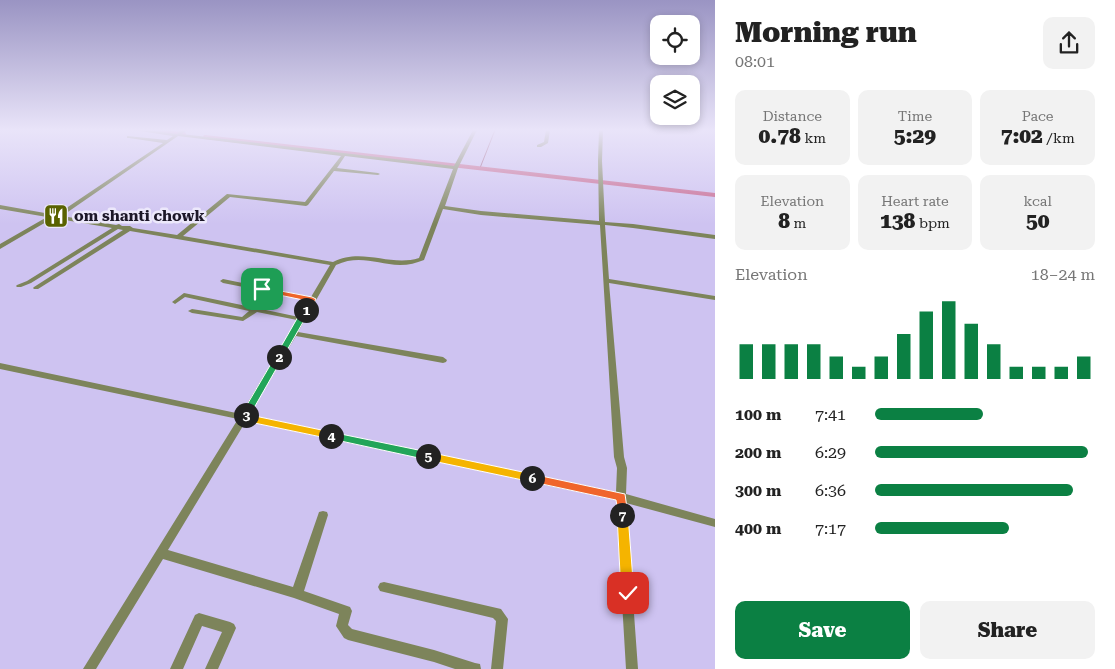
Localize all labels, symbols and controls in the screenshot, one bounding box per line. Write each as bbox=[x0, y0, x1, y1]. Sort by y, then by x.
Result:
map controls bbox=[650, 15, 700, 125]
button: locate bbox=[650, 15, 700, 65]
text: Morning run bbox=[735, 16, 917, 49]
button: share bbox=[1043, 17, 1095, 69]
text: 08:01 bbox=[735, 52, 775, 71]
button: layers bbox=[650, 75, 700, 125]
text: Distance bbox=[763, 108, 822, 124]
text: Time bbox=[898, 108, 932, 124]
text: Pace bbox=[1022, 108, 1053, 124]
text: 0.78 bbox=[759, 124, 801, 148]
text: 5:29 bbox=[894, 124, 936, 148]
text: 7:02 bbox=[1001, 124, 1043, 148]
text: km bbox=[801, 130, 826, 146]
text: /km bbox=[1043, 130, 1075, 146]
text: Elevation bbox=[761, 193, 824, 209]
text: Heart rate bbox=[881, 193, 949, 209]
text: kcal bbox=[1024, 193, 1052, 209]
restaurant icon: om shanti chowk bbox=[43, 203, 69, 229]
place label: om shanti chowk bbox=[74, 207, 205, 225]
text: 8 bbox=[778, 209, 790, 233]
text: 138 bbox=[880, 209, 915, 233]
text: 50 bbox=[1026, 209, 1049, 233]
text: m bbox=[790, 215, 806, 231]
text: bpm bbox=[915, 215, 950, 231]
text: Elevation bbox=[735, 265, 808, 284]
text: 18–24 m bbox=[1031, 265, 1095, 284]
pin bbox=[241, 268, 283, 310]
icon: arrive bbox=[248, 275, 276, 303]
pin: 1 bbox=[294, 298, 318, 322]
text: 1 bbox=[303, 302, 310, 318]
pin: 2 bbox=[266, 344, 292, 370]
text: 2 bbox=[276, 349, 283, 365]
pin: 3 bbox=[234, 402, 258, 428]
text: 100 m bbox=[735, 405, 781, 424]
text: 7:41 bbox=[815, 405, 846, 424]
text: 3 bbox=[243, 407, 250, 423]
pin: 4 bbox=[318, 424, 344, 448]
text: 4 bbox=[328, 428, 335, 444]
text: 200 m bbox=[735, 443, 781, 462]
text: 6:29 bbox=[815, 443, 846, 462]
pin: 5 bbox=[416, 444, 440, 468]
text: 5 bbox=[425, 448, 432, 464]
pin: 6 bbox=[520, 466, 544, 490]
text: 6 bbox=[529, 470, 536, 486]
text: 300 m bbox=[735, 481, 781, 500]
text: 6:36 bbox=[815, 481, 846, 500]
pin: 7 bbox=[610, 502, 634, 528]
text: 7 bbox=[619, 507, 626, 523]
text: 400 m bbox=[735, 519, 781, 538]
text: 7:17 bbox=[815, 519, 846, 538]
pin bbox=[607, 572, 649, 614]
icon: check bbox=[614, 579, 642, 607]
button: Save bbox=[735, 601, 910, 659]
button: Share bbox=[920, 601, 1095, 659]

